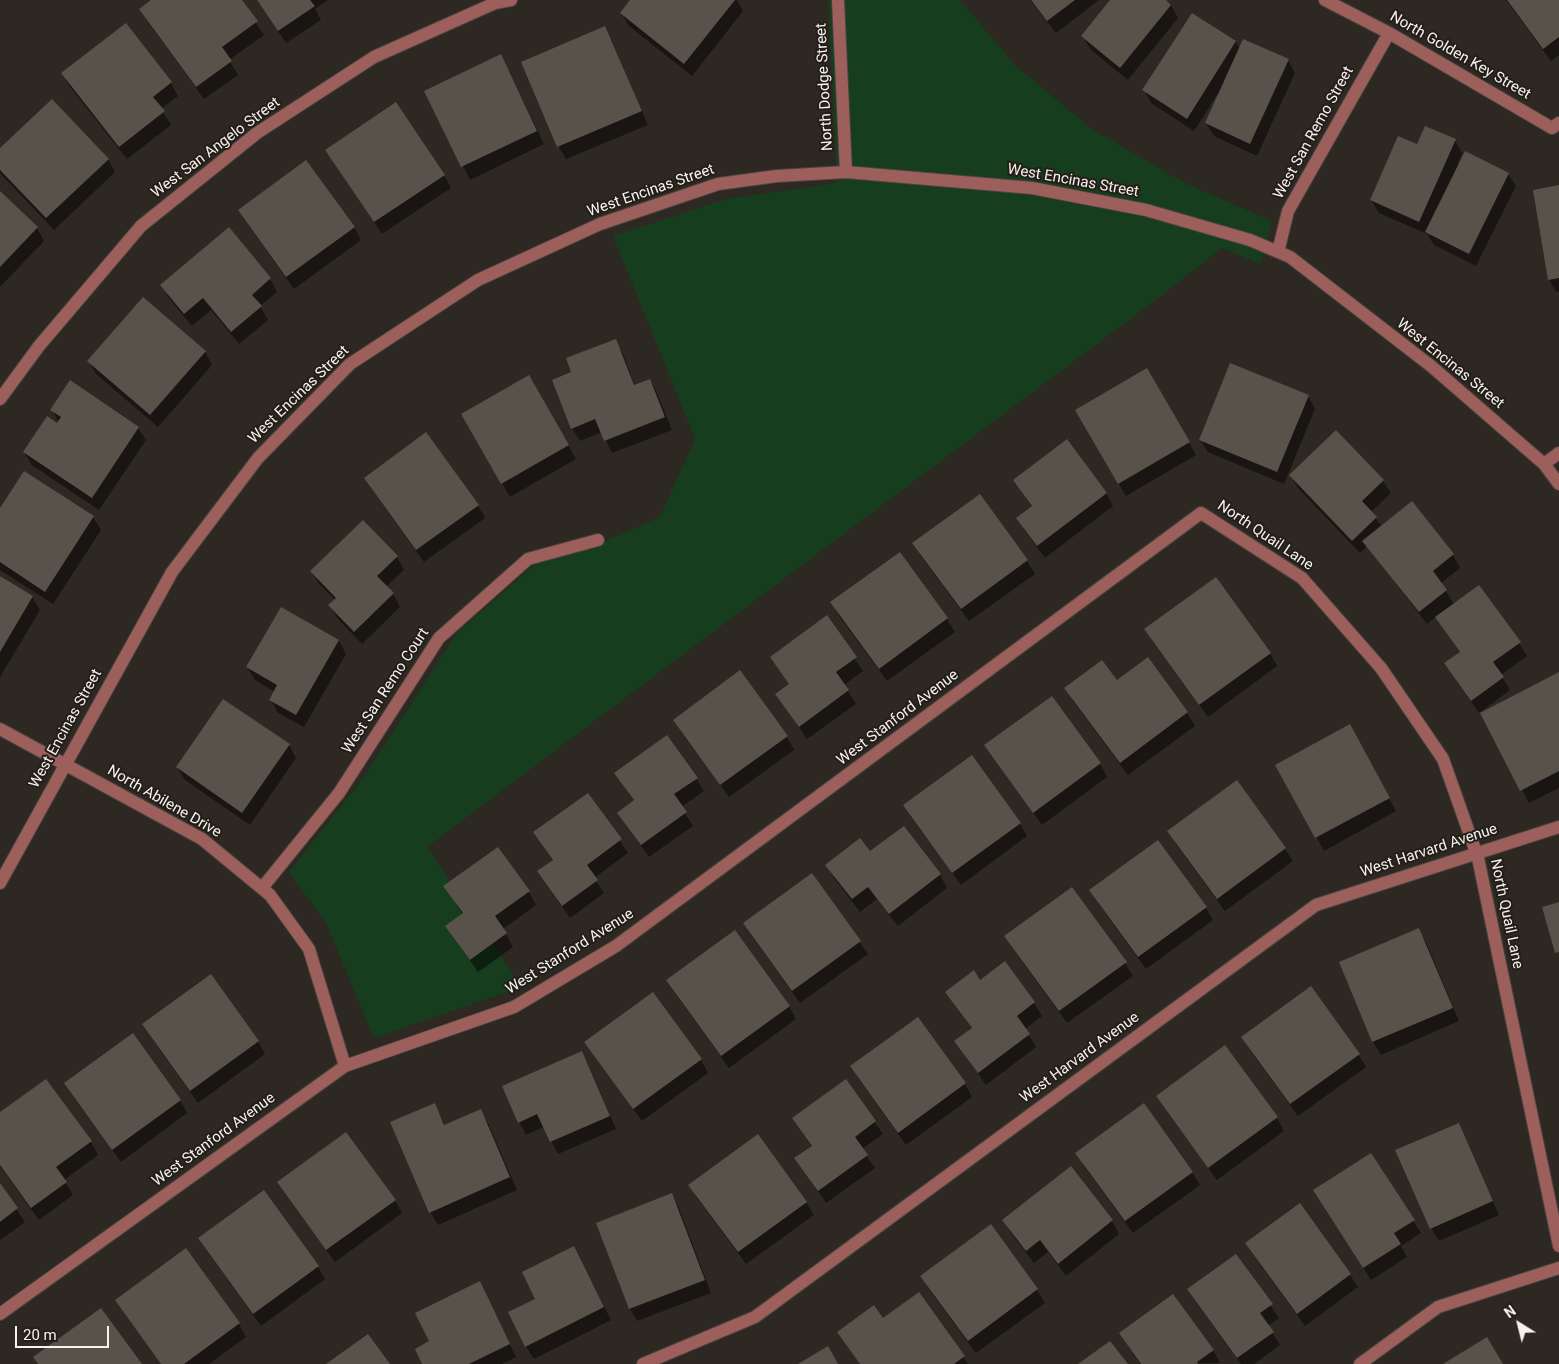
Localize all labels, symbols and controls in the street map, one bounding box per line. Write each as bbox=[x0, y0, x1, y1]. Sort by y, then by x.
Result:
street label: North Golden Key Street bbox=[1386, 8, 1534, 104]
street label: North Dodge Street bbox=[813, 23, 837, 151]
street label: West San Remo Street bbox=[1270, 64, 1358, 202]
street label: West San Angelo Street bbox=[148, 94, 284, 202]
street label: West Encinas Street bbox=[585, 161, 717, 221]
street label: West Encinas Street bbox=[1006, 161, 1140, 201]
street label: West Encinas Street bbox=[1393, 315, 1507, 413]
street label: West Encinas Street bbox=[245, 342, 353, 448]
street label: North Quail Lane bbox=[1214, 497, 1316, 575]
street label: West San Remo Court bbox=[339, 625, 433, 757]
street label: West Encinas Street bbox=[26, 666, 106, 792]
street label: West Stanford Avenue bbox=[834, 666, 962, 770]
street label: North Abilene Drive bbox=[104, 762, 224, 842]
street label: West Harvard Avenue bbox=[1358, 820, 1500, 882]
street label: North Quail Lane bbox=[1486, 857, 1526, 971]
street label: West Stanford Avenue bbox=[503, 905, 637, 999]
street label: West Harvard Avenue bbox=[1017, 1009, 1143, 1107]
street label: West Stanford Avenue bbox=[149, 1089, 279, 1191]
north arrow bbox=[1494, 1299, 1544, 1349]
text: N bbox=[1501, 1302, 1519, 1321]
scale bar bbox=[18, 1316, 111, 1348]
text: 20 m bbox=[23, 1326, 57, 1344]

